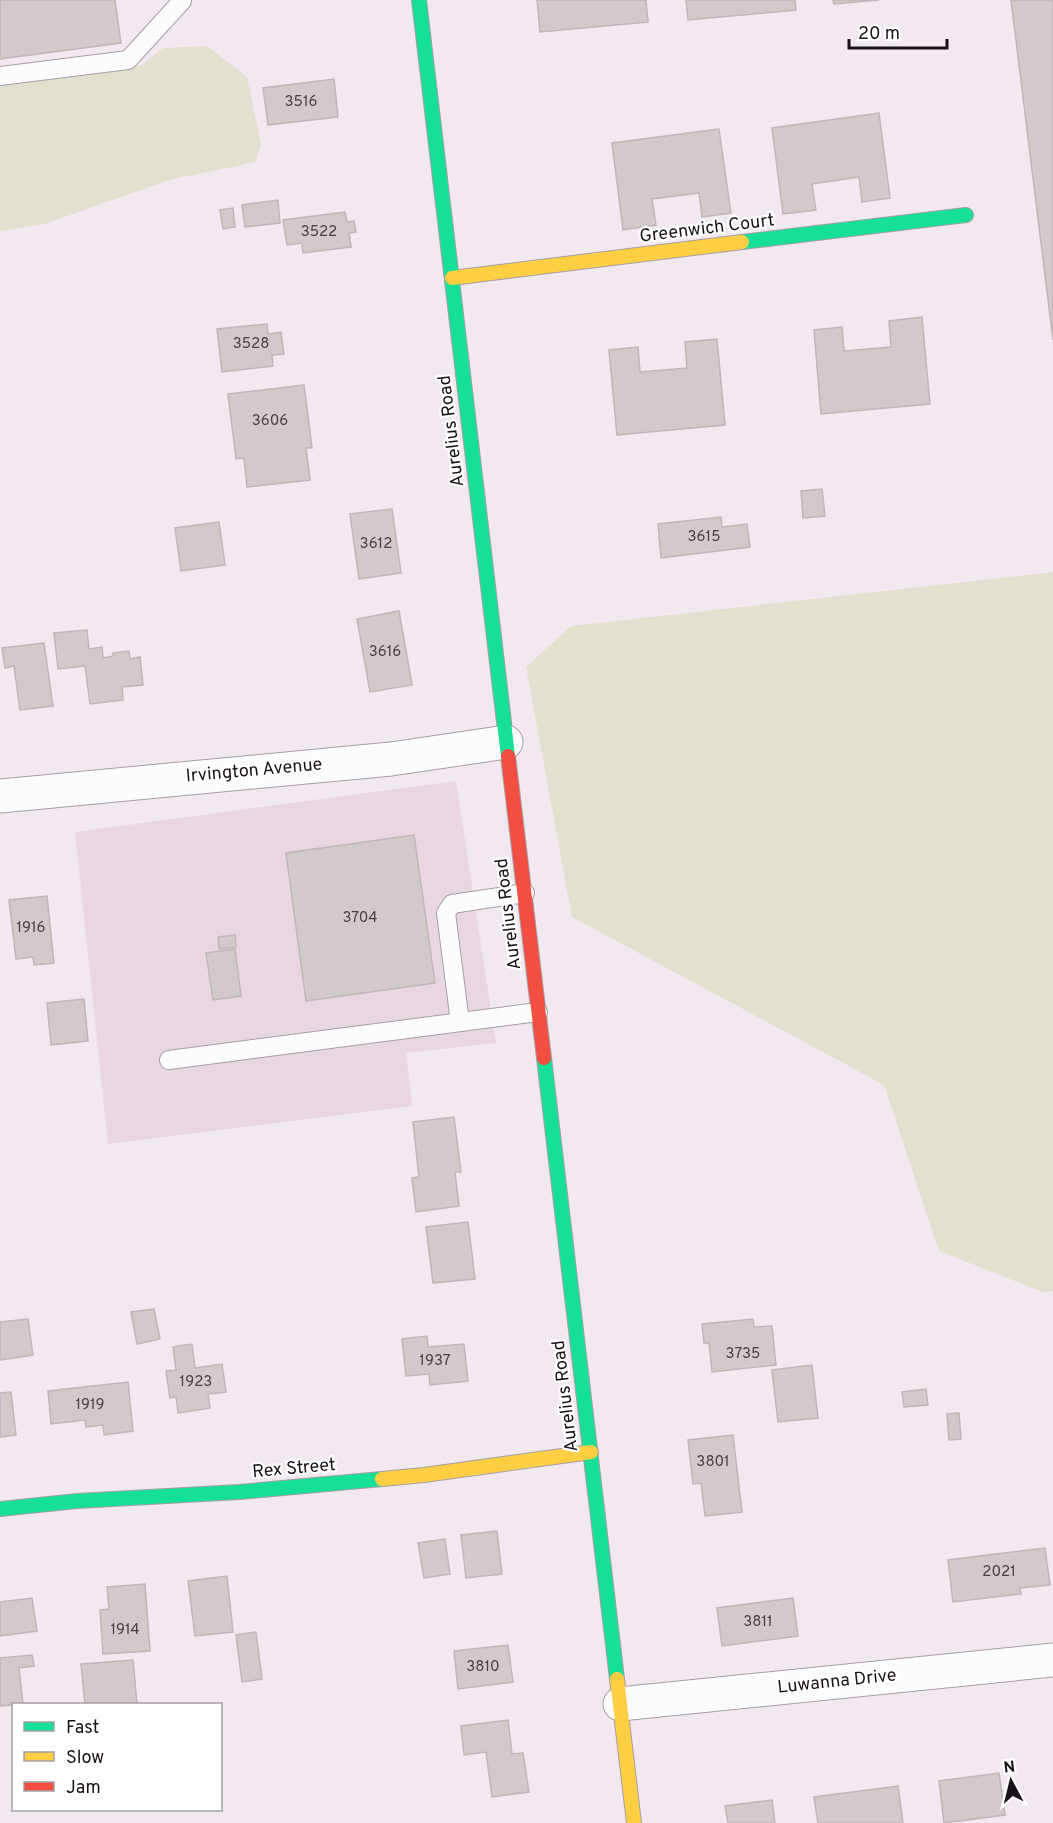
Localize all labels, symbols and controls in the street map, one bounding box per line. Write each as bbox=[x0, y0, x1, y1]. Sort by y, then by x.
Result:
scale bar bbox=[849, 12, 946, 50]
text: 20 m bbox=[858, 23, 900, 46]
house number: 3516 bbox=[285, 93, 317, 112]
street label: Greenwich Court bbox=[638, 209, 776, 249]
house number: 3522 bbox=[301, 223, 337, 242]
house number: 3528 bbox=[233, 335, 269, 354]
street label: Aurelius Road bbox=[434, 374, 470, 488]
house number: 3606 bbox=[252, 412, 288, 431]
house number: 3615 bbox=[688, 528, 720, 547]
house number: 3612 bbox=[360, 535, 392, 554]
house number: 3616 bbox=[369, 643, 401, 662]
street label: Irvington Avenue bbox=[185, 754, 323, 788]
street label: Aurelius Road bbox=[491, 857, 527, 971]
house number: 3704 bbox=[342, 909, 378, 928]
house number: 1916 bbox=[16, 919, 46, 938]
street label: Aurelius Road bbox=[548, 1339, 584, 1453]
house number: 3735 bbox=[726, 1345, 760, 1364]
house number: 1937 bbox=[419, 1352, 451, 1371]
house number: 1923 bbox=[180, 1373, 212, 1392]
house number: 1919 bbox=[75, 1396, 105, 1415]
house number: 3801 bbox=[696, 1453, 730, 1472]
street label: Rex Street bbox=[251, 1454, 337, 1484]
house number: 2021 bbox=[982, 1563, 1016, 1582]
house number: 3811 bbox=[743, 1613, 773, 1632]
house number: 1914 bbox=[110, 1621, 140, 1640]
house number: 3810 bbox=[466, 1658, 500, 1677]
street label: Luwanna Drive bbox=[776, 1664, 898, 1700]
legend bbox=[12, 1703, 222, 1811]
text: Fast bbox=[66, 1717, 99, 1740]
text: Slow bbox=[66, 1747, 104, 1770]
north arrow bbox=[981, 1751, 1041, 1811]
text: N bbox=[1002, 1757, 1016, 1779]
text: Jam bbox=[66, 1777, 101, 1800]

